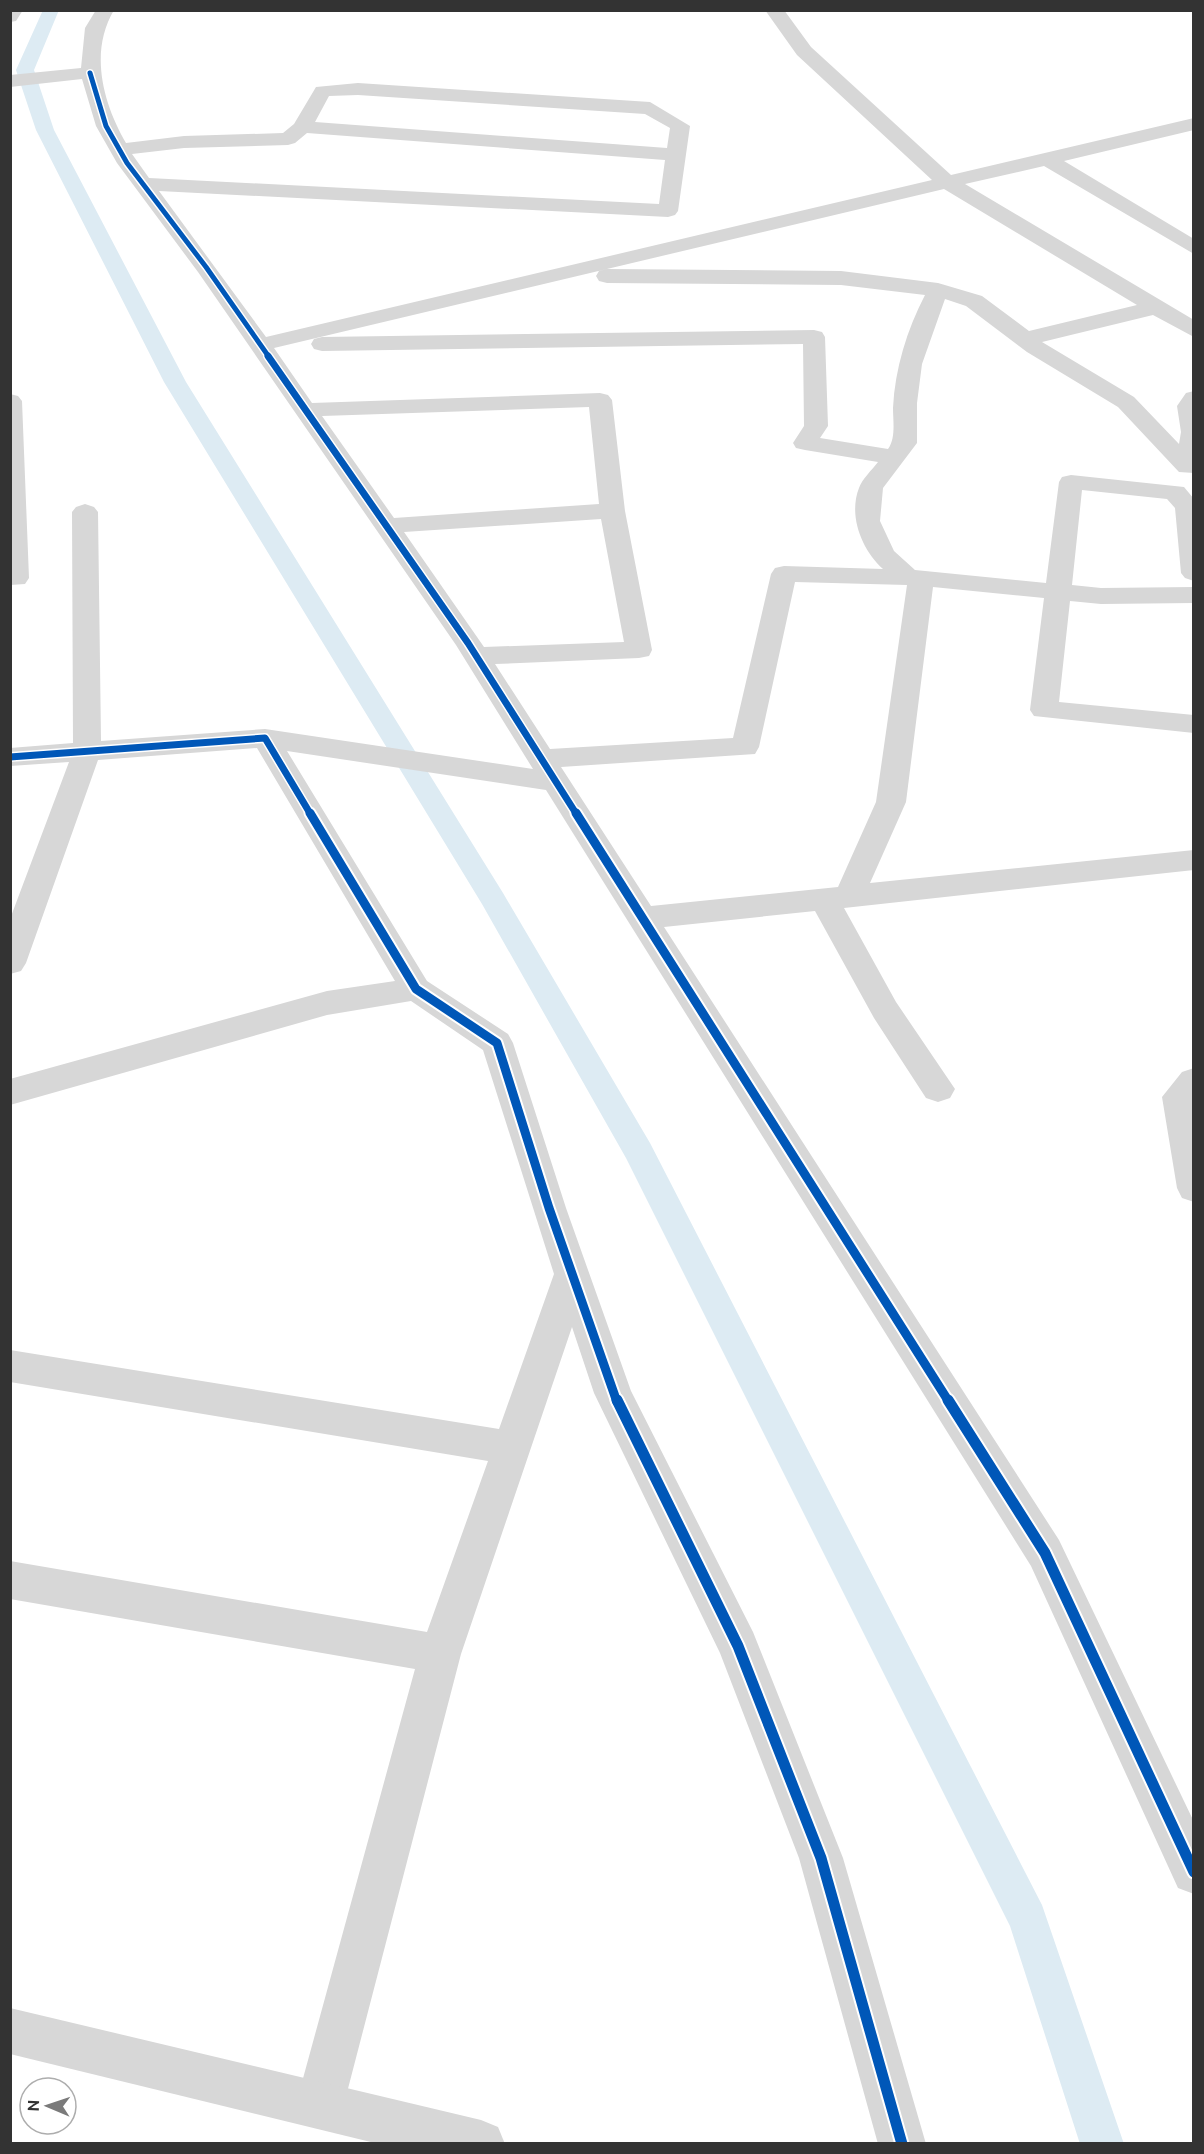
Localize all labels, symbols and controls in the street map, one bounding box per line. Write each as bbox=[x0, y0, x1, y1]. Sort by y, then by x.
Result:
north arrow bbox=[18, 2076, 78, 2136]
text: N bbox=[24, 2099, 42, 2112]

